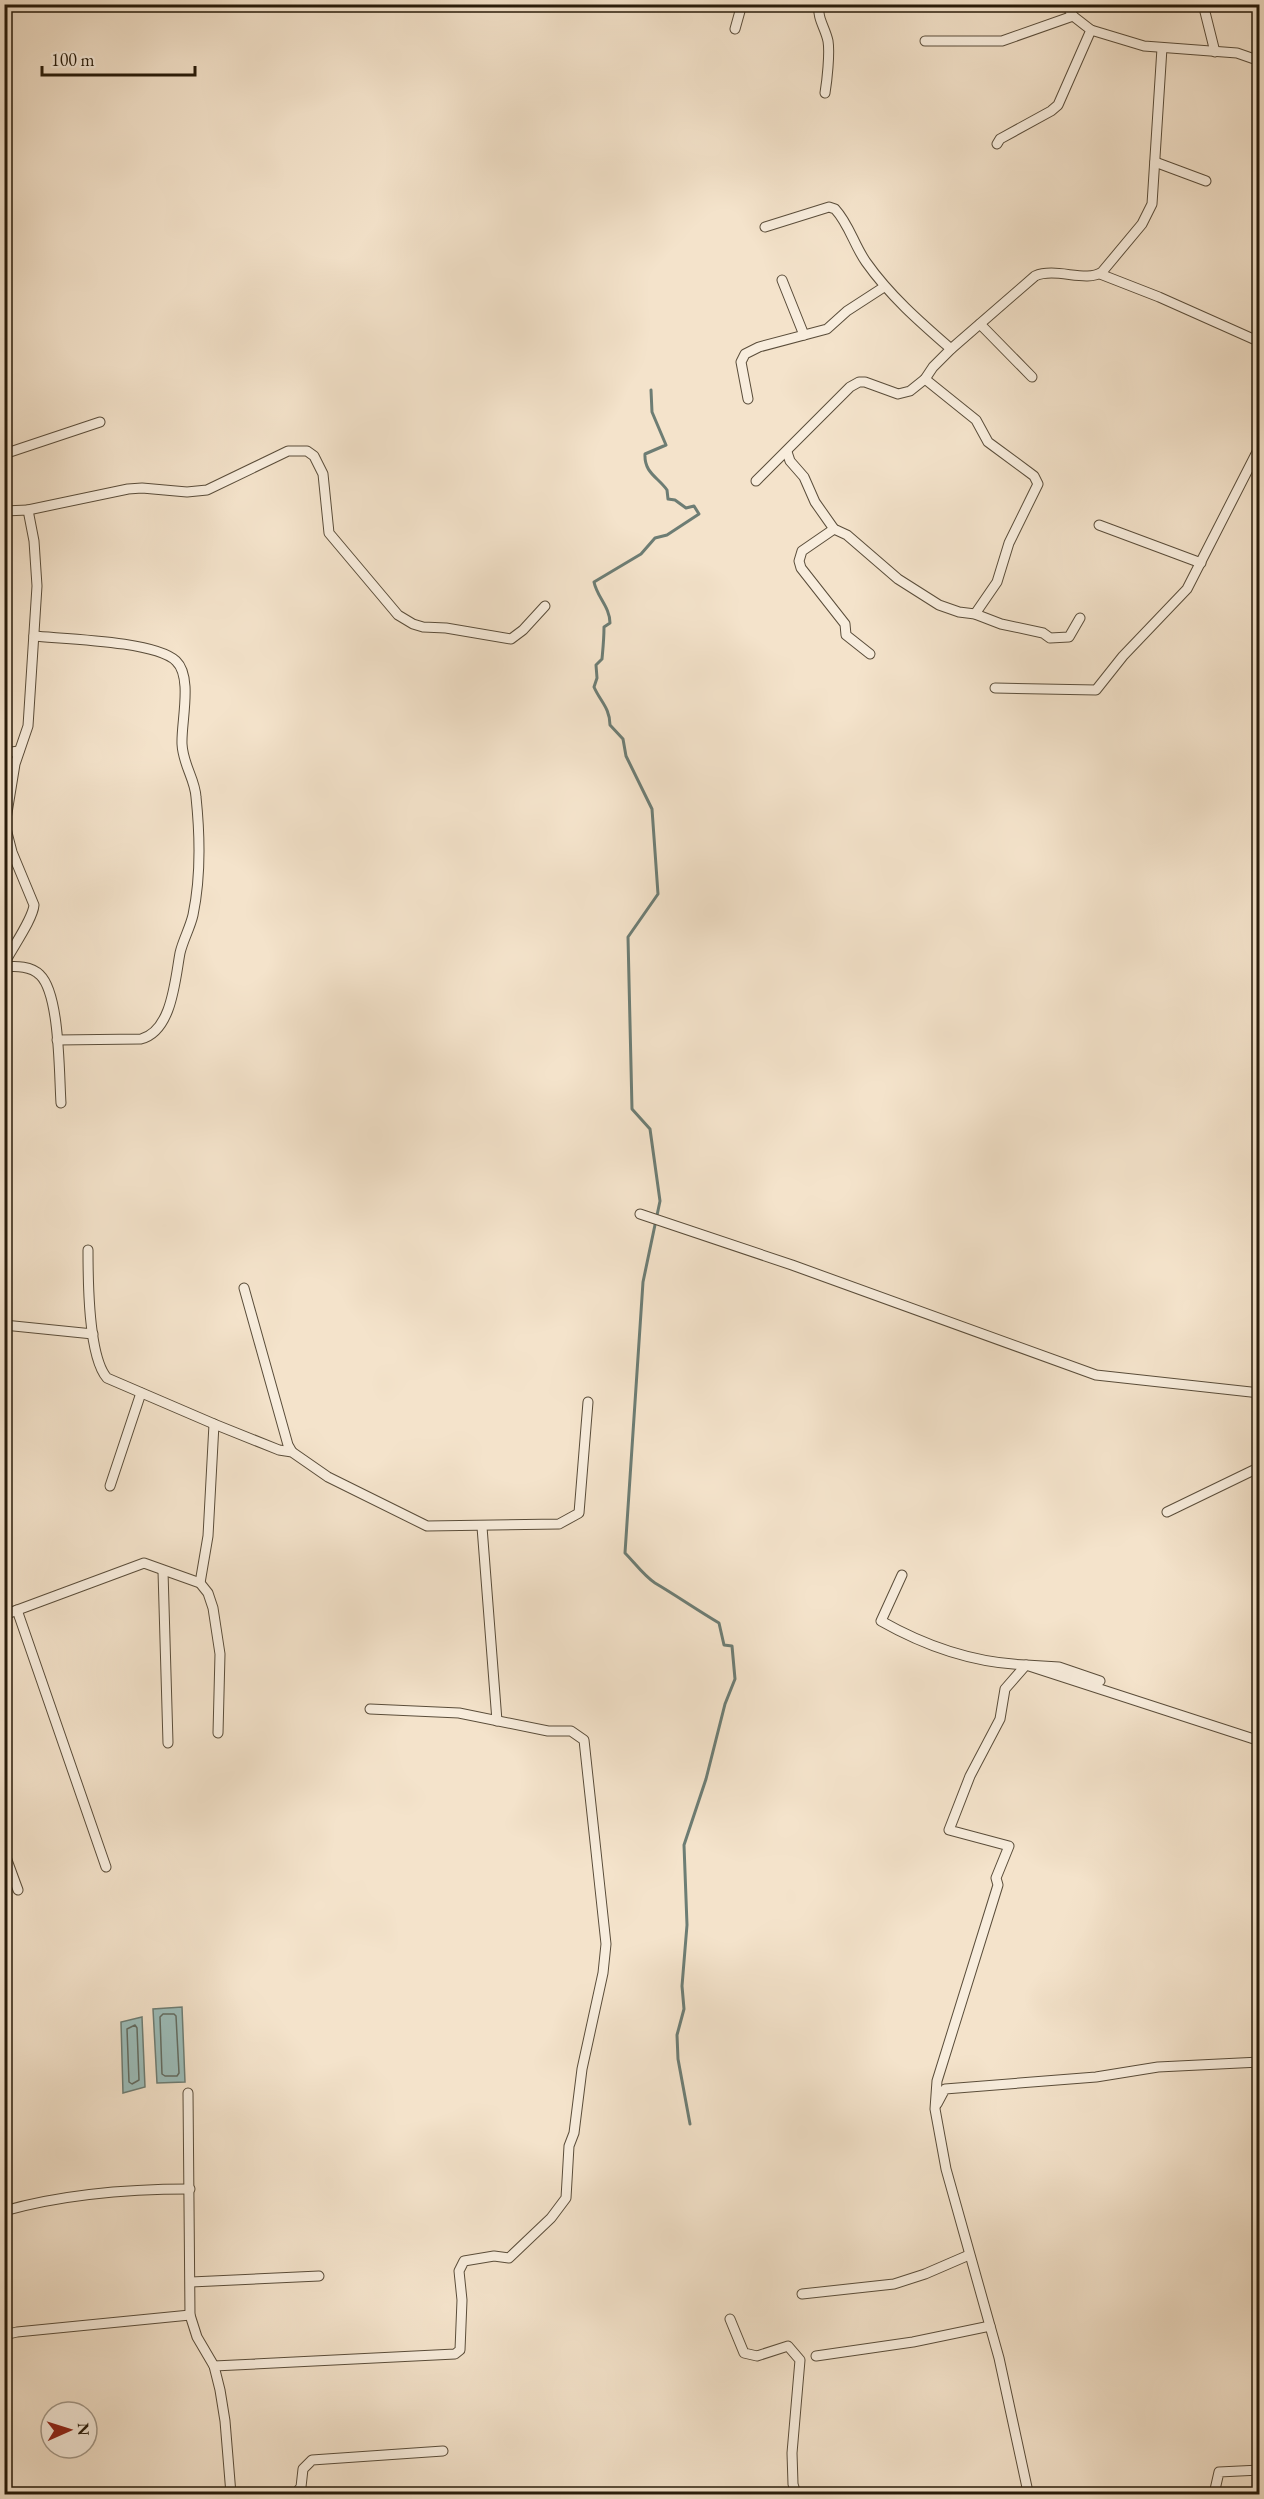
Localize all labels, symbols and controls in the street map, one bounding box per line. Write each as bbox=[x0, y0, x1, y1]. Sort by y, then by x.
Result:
scale bar bbox=[42, 39, 195, 77]
text: 100 m bbox=[51, 48, 95, 71]
north arrow bbox=[39, 2400, 99, 2460]
text: N bbox=[73, 2422, 94, 2436]

